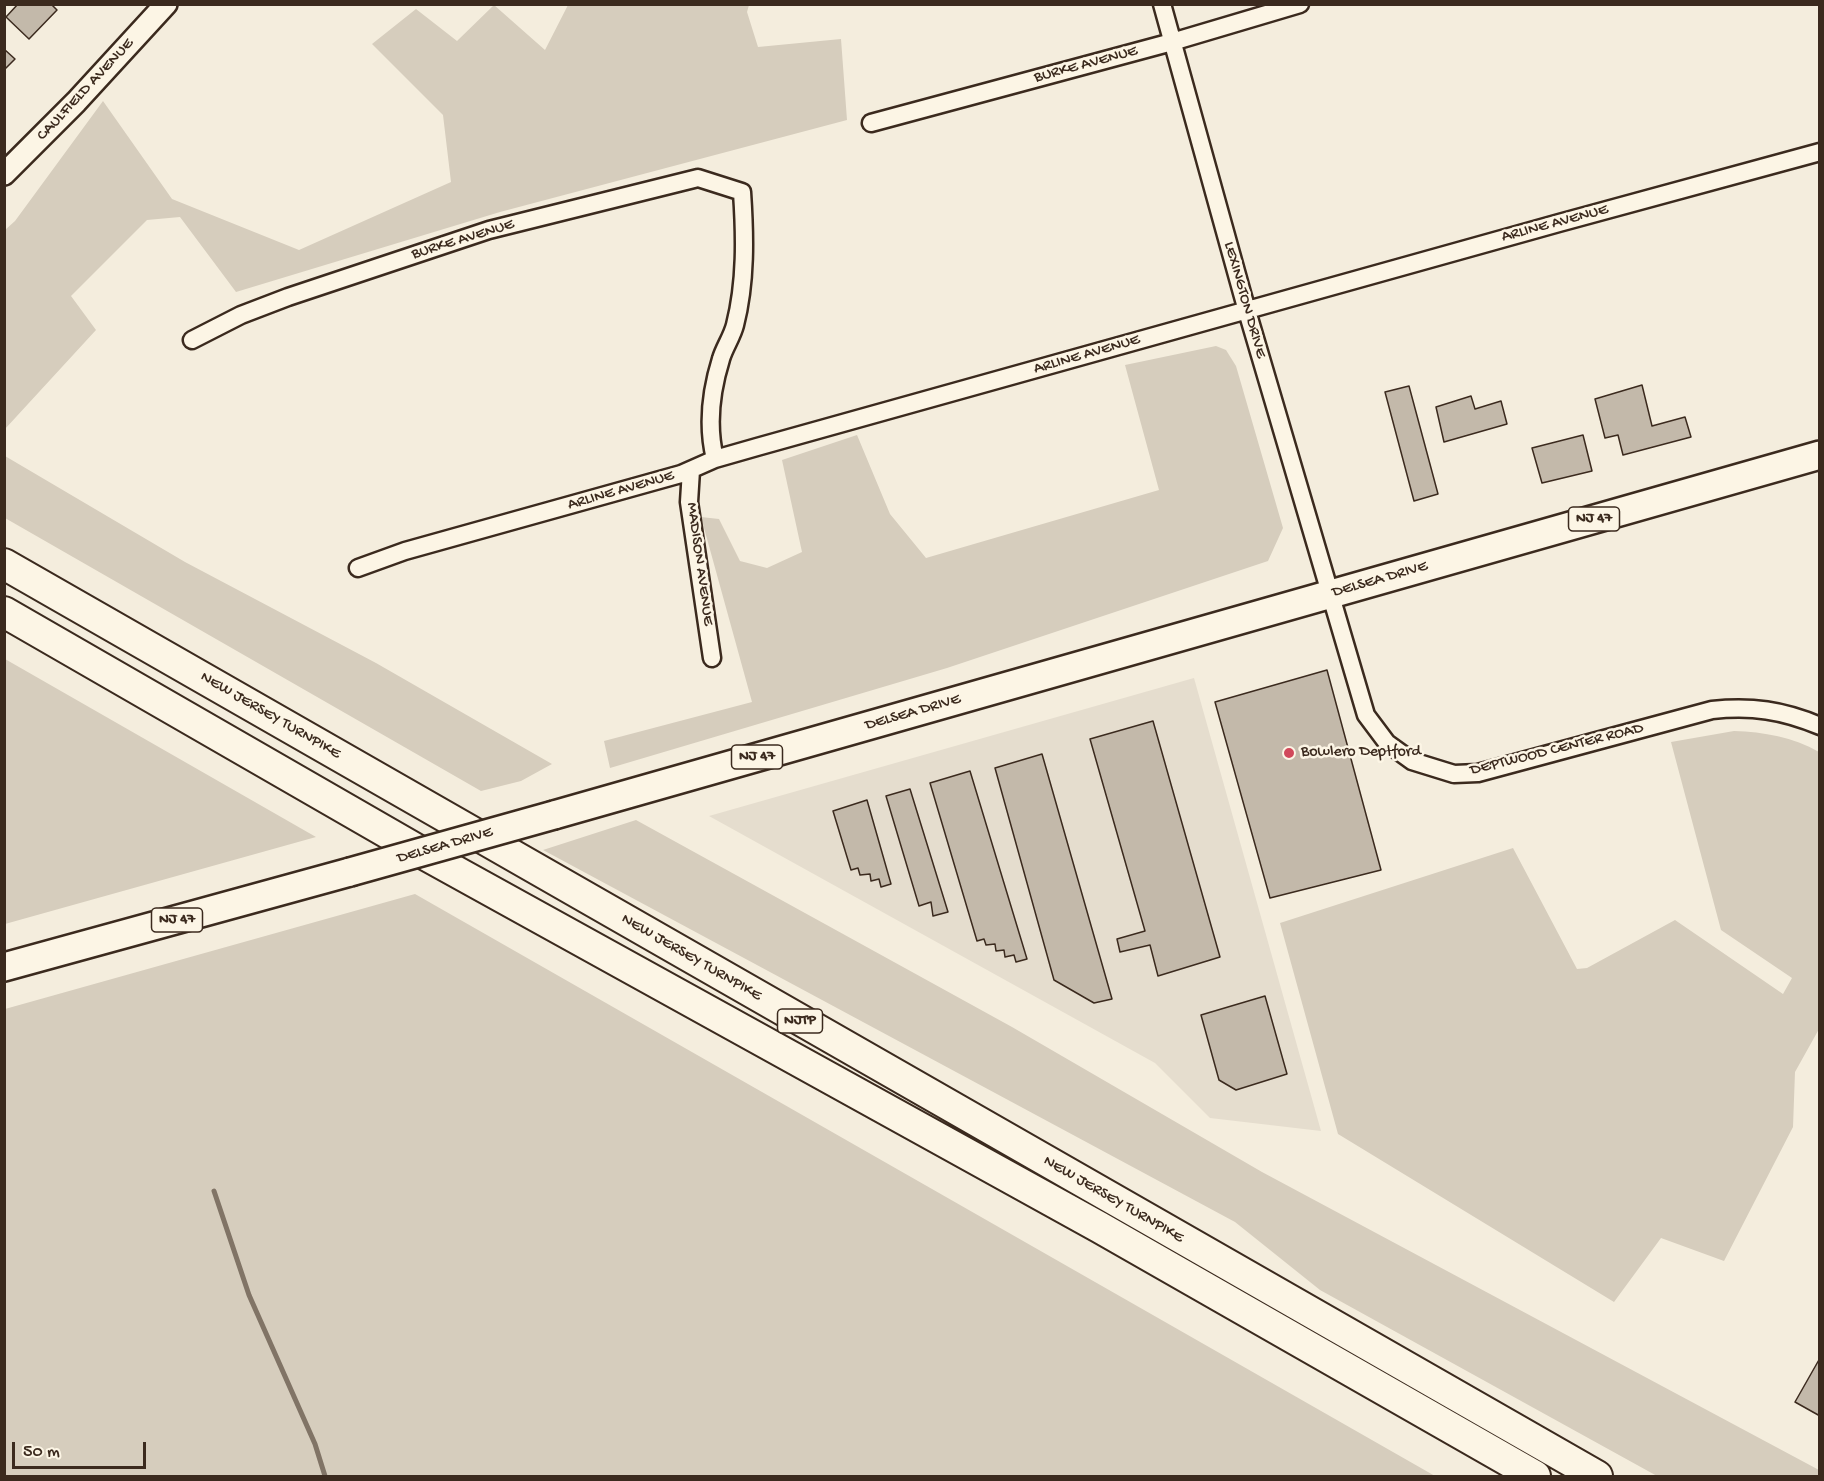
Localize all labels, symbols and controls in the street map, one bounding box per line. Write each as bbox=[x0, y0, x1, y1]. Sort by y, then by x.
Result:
street label: CAULFIELD AVENUE bbox=[34, 35, 138, 145]
street label: BURKE AVENUE bbox=[1032, 42, 1140, 88]
street label: ARLINE AVENUE bbox=[1500, 201, 1610, 247]
street label: BURKE AVENUE bbox=[409, 215, 517, 265]
street label: LEXINGTON DRIVE bbox=[1218, 240, 1270, 360]
street label: ARLINE AVENUE bbox=[1032, 331, 1142, 379]
street label: ARLINE AVENUE bbox=[566, 467, 676, 515]
street label: MADISON AVENUE bbox=[681, 501, 717, 627]
road number: NJ 47 bbox=[1568, 507, 1620, 531]
street label: DELSEA DRIVE bbox=[1330, 557, 1430, 603]
street label: NEW JERSEY TURNPIKE bbox=[196, 668, 344, 764]
street label: DELSEA DRIVE bbox=[863, 690, 963, 736]
street label: DEPTWOOD CENTER ROAD bbox=[1468, 719, 1646, 781]
place label: Bowlero Deptford bbox=[1301, 743, 1421, 763]
road number: NJ 47 bbox=[732, 745, 783, 769]
marker: Bowlero Deptford bbox=[1282, 746, 1296, 760]
street label: DELSEA DRIVE bbox=[395, 823, 495, 869]
road number: NJ 47 bbox=[152, 908, 202, 932]
street label: NEW JERSEY TURNPIKE bbox=[617, 910, 765, 1006]
road number: NJTP bbox=[778, 1009, 822, 1033]
street label: NEW JERSEY TURNPIKE bbox=[1039, 1152, 1187, 1248]
scale bar bbox=[15, 1430, 148, 1468]
text: 50 m bbox=[23, 1442, 60, 1463]

